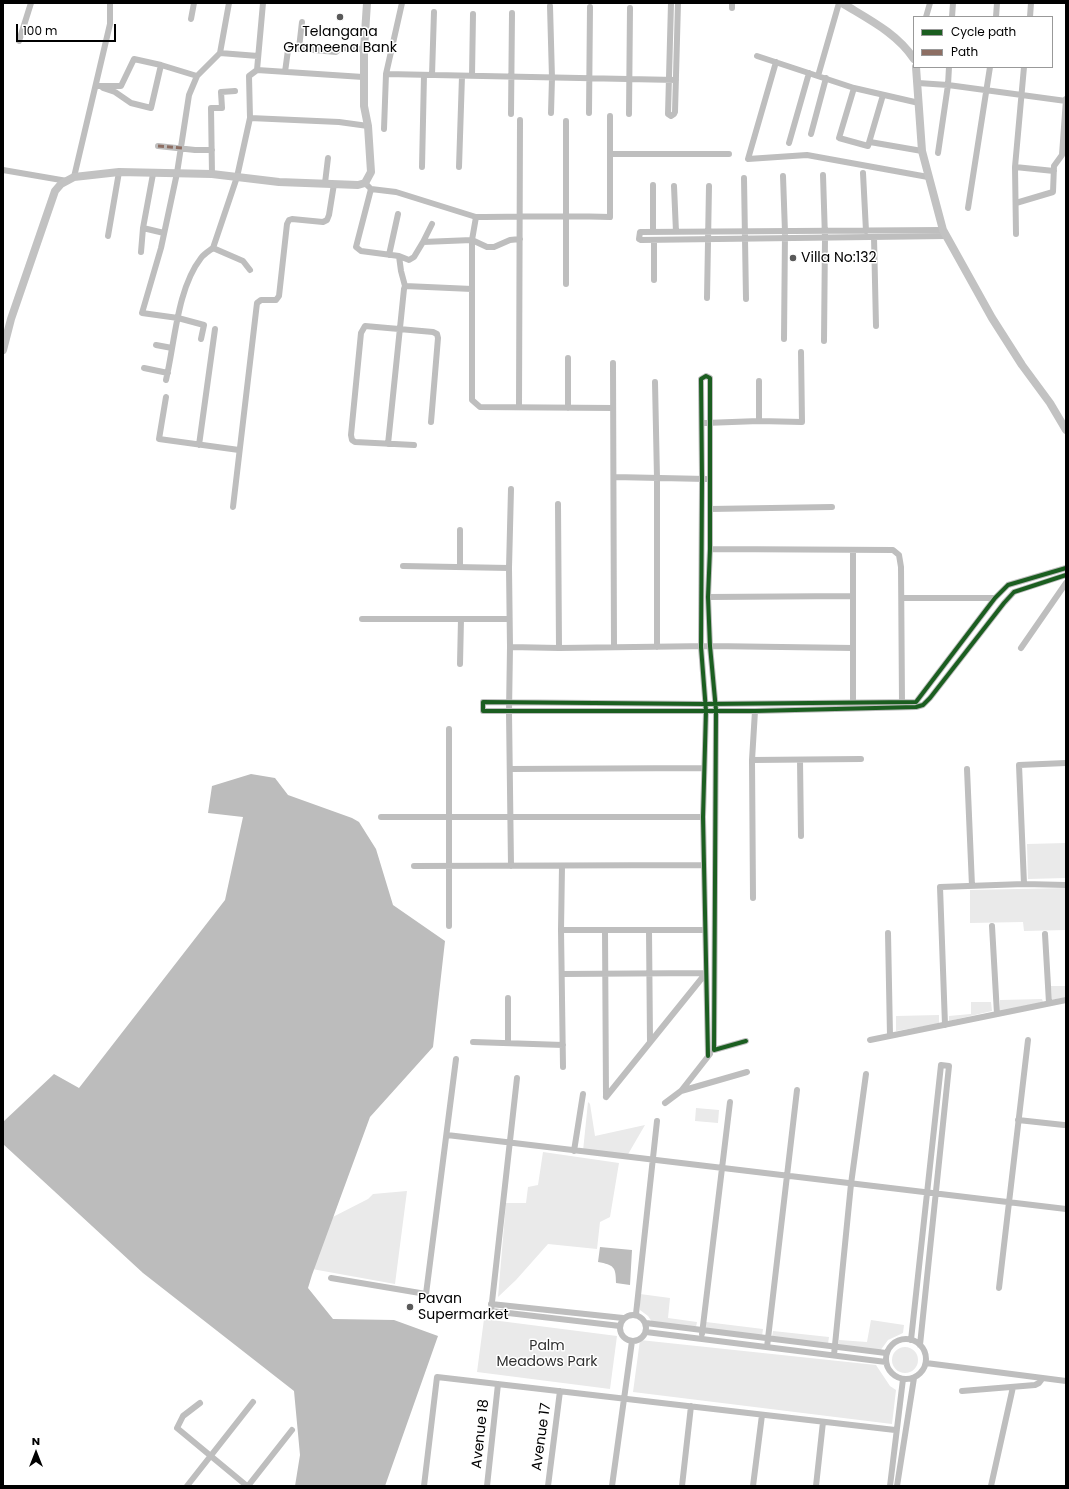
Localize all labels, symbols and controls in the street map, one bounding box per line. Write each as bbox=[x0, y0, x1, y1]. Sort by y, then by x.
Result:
marker: Telangana Grameena Bank bbox=[335, 12, 345, 22]
scale bar bbox=[18, 16, 118, 42]
legend bbox=[913, 16, 1053, 68]
text: 100 m bbox=[23, 22, 57, 39]
text: Cycle path bbox=[951, 23, 1016, 40]
place label: Telangana Grameena Bank bbox=[283, 24, 397, 56]
text: Path bbox=[951, 43, 978, 60]
place label: Villa No:132 bbox=[801, 250, 877, 266]
marker: Villa No:132 bbox=[788, 253, 798, 263]
place label: Pavan Supermarket bbox=[418, 1291, 509, 1324]
marker: Pavan Supermarket bbox=[405, 1302, 415, 1312]
park label: Palm Meadows Park bbox=[496, 1338, 598, 1370]
street label: Avenue 18 bbox=[469, 1399, 493, 1469]
street label: Avenue 17 bbox=[529, 1402, 555, 1472]
north arrow bbox=[16, 1433, 56, 1473]
text: N bbox=[32, 1433, 40, 1449]

